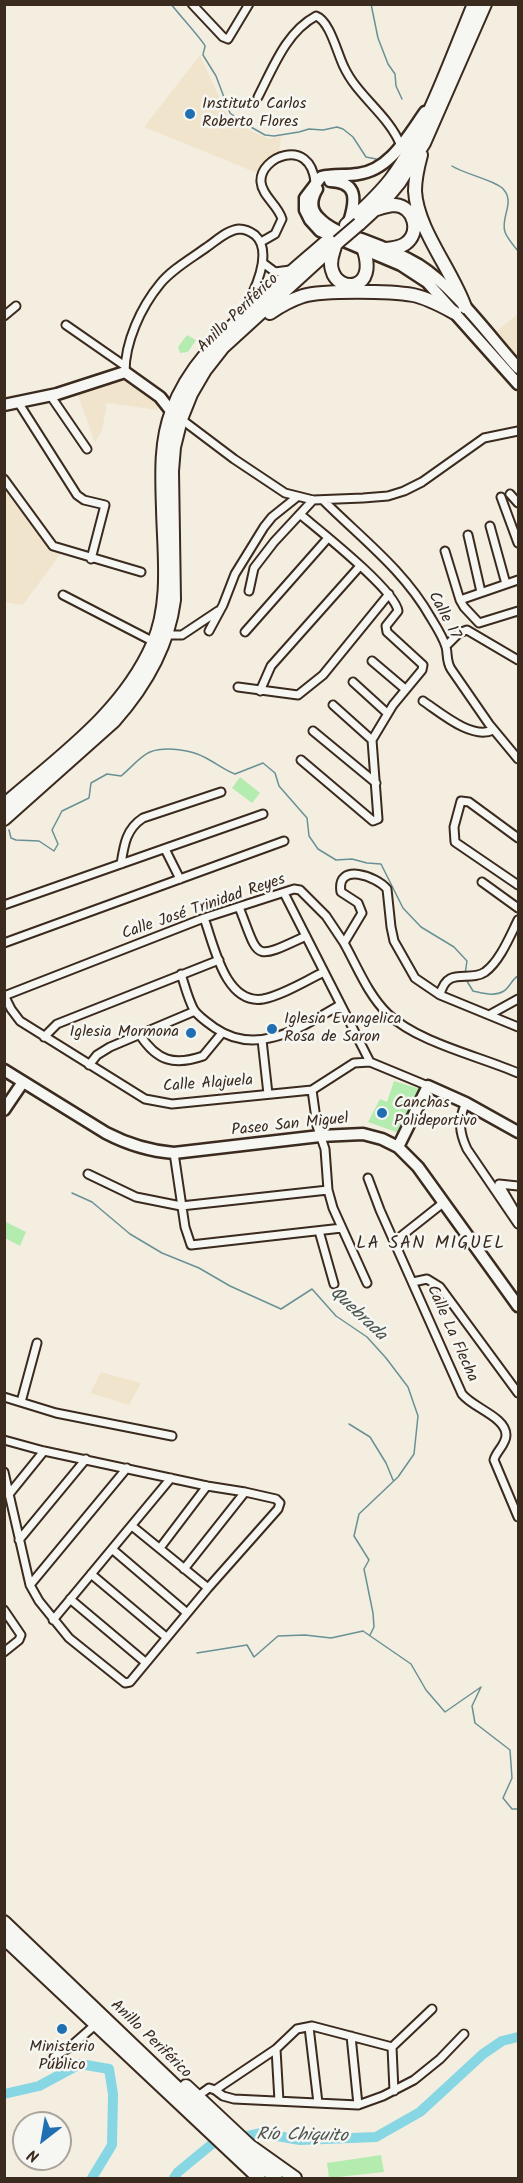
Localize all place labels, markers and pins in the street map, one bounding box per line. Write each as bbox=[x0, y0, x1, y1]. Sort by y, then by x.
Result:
place label: Instituto Carlos Roberto Flores bbox=[202, 95, 306, 133]
marker: Instituto Carlos Roberto Flores bbox=[183, 107, 197, 121]
place label: Iglesia Evangelica Rosa de Saron bbox=[284, 1010, 402, 1048]
marker: Iglesia Evangelica Rosa de Saron bbox=[265, 1022, 279, 1036]
place label: Iglesia Mormona bbox=[70, 1023, 179, 1043]
marker: Iglesia Mormona bbox=[184, 1026, 198, 1040]
place label: Canchas Polideportivo bbox=[394, 1094, 477, 1132]
marker: Canchas Polideportivo bbox=[375, 1106, 389, 1120]
marker: Ministerio Público bbox=[55, 2022, 69, 2036]
place label: Ministerio Público bbox=[29, 2038, 95, 2076]

